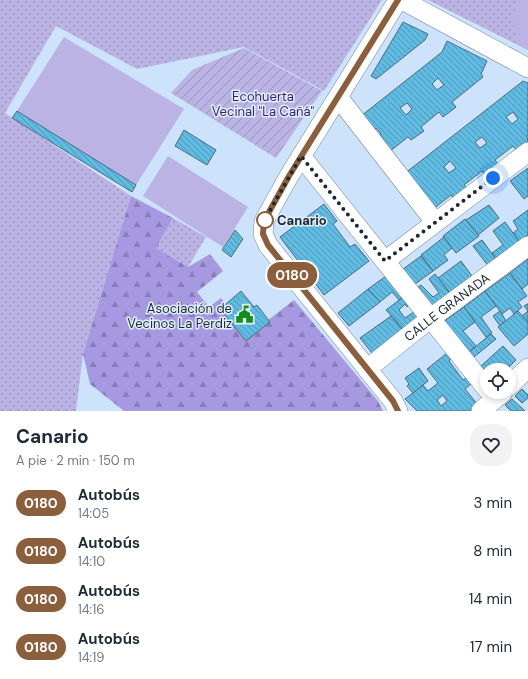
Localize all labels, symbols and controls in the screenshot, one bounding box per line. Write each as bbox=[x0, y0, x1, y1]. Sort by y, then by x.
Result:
park label: Ecohuerta Vecinal "La Cañá" bbox=[212, 88, 314, 120]
your location bbox=[483, 168, 503, 188]
marker: Canario bbox=[256, 211, 274, 229]
place label: Canario bbox=[277, 212, 327, 229]
line badge: 0180 bbox=[264, 262, 320, 288]
text: 0180 bbox=[275, 266, 309, 284]
street label: CALLE GRANADA bbox=[401, 269, 493, 345]
place label: Asociación de Vecinos La Perdiz bbox=[127, 300, 232, 332]
public building icon: Asociación de Vecinos La Perdiz bbox=[235, 305, 255, 325]
map controls bbox=[480, 363, 516, 399]
button: locate bbox=[480, 363, 516, 399]
text: Canario bbox=[16, 424, 89, 449]
button: heart bbox=[470, 424, 512, 466]
text: A pie · 2 min · 150 m bbox=[16, 452, 135, 469]
text: Autobús bbox=[78, 485, 140, 505]
text: 3 min bbox=[474, 493, 512, 513]
text: 0180 bbox=[24, 494, 58, 512]
text: 14:05 bbox=[78, 505, 109, 522]
text: Autobús bbox=[78, 533, 140, 553]
text: 8 min bbox=[473, 541, 512, 561]
text: 0180 bbox=[24, 542, 58, 560]
text: 14:10 bbox=[78, 553, 105, 570]
text: Autobús bbox=[78, 581, 140, 601]
text: 14 min bbox=[469, 589, 512, 609]
text: 0180 bbox=[24, 590, 58, 608]
text: 14:16 bbox=[78, 601, 104, 618]
text: Autobús bbox=[78, 629, 140, 649]
text: 17 min bbox=[470, 637, 512, 657]
text: 0180 bbox=[24, 638, 58, 656]
text: 14:19 bbox=[78, 649, 104, 666]

